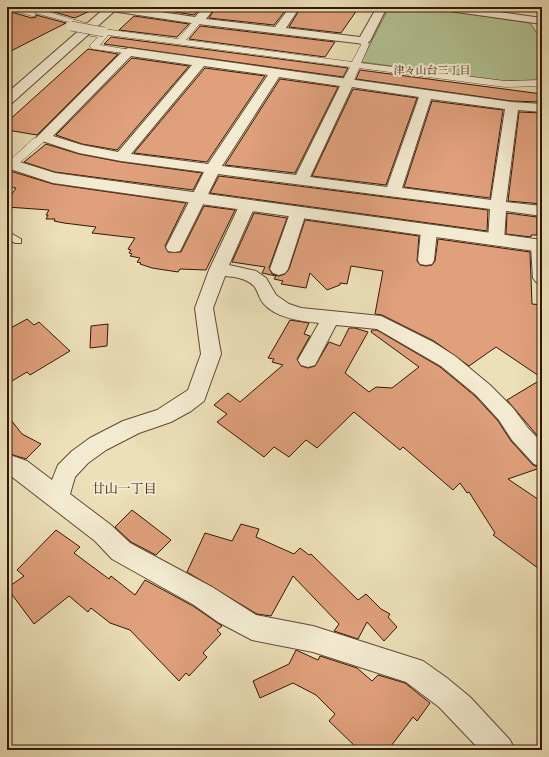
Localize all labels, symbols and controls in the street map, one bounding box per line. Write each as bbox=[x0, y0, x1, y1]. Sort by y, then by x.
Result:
district label: 津々山台三丁目 bbox=[394, 64, 471, 77]
district label: 廿山一丁目 bbox=[91, 482, 157, 496]

